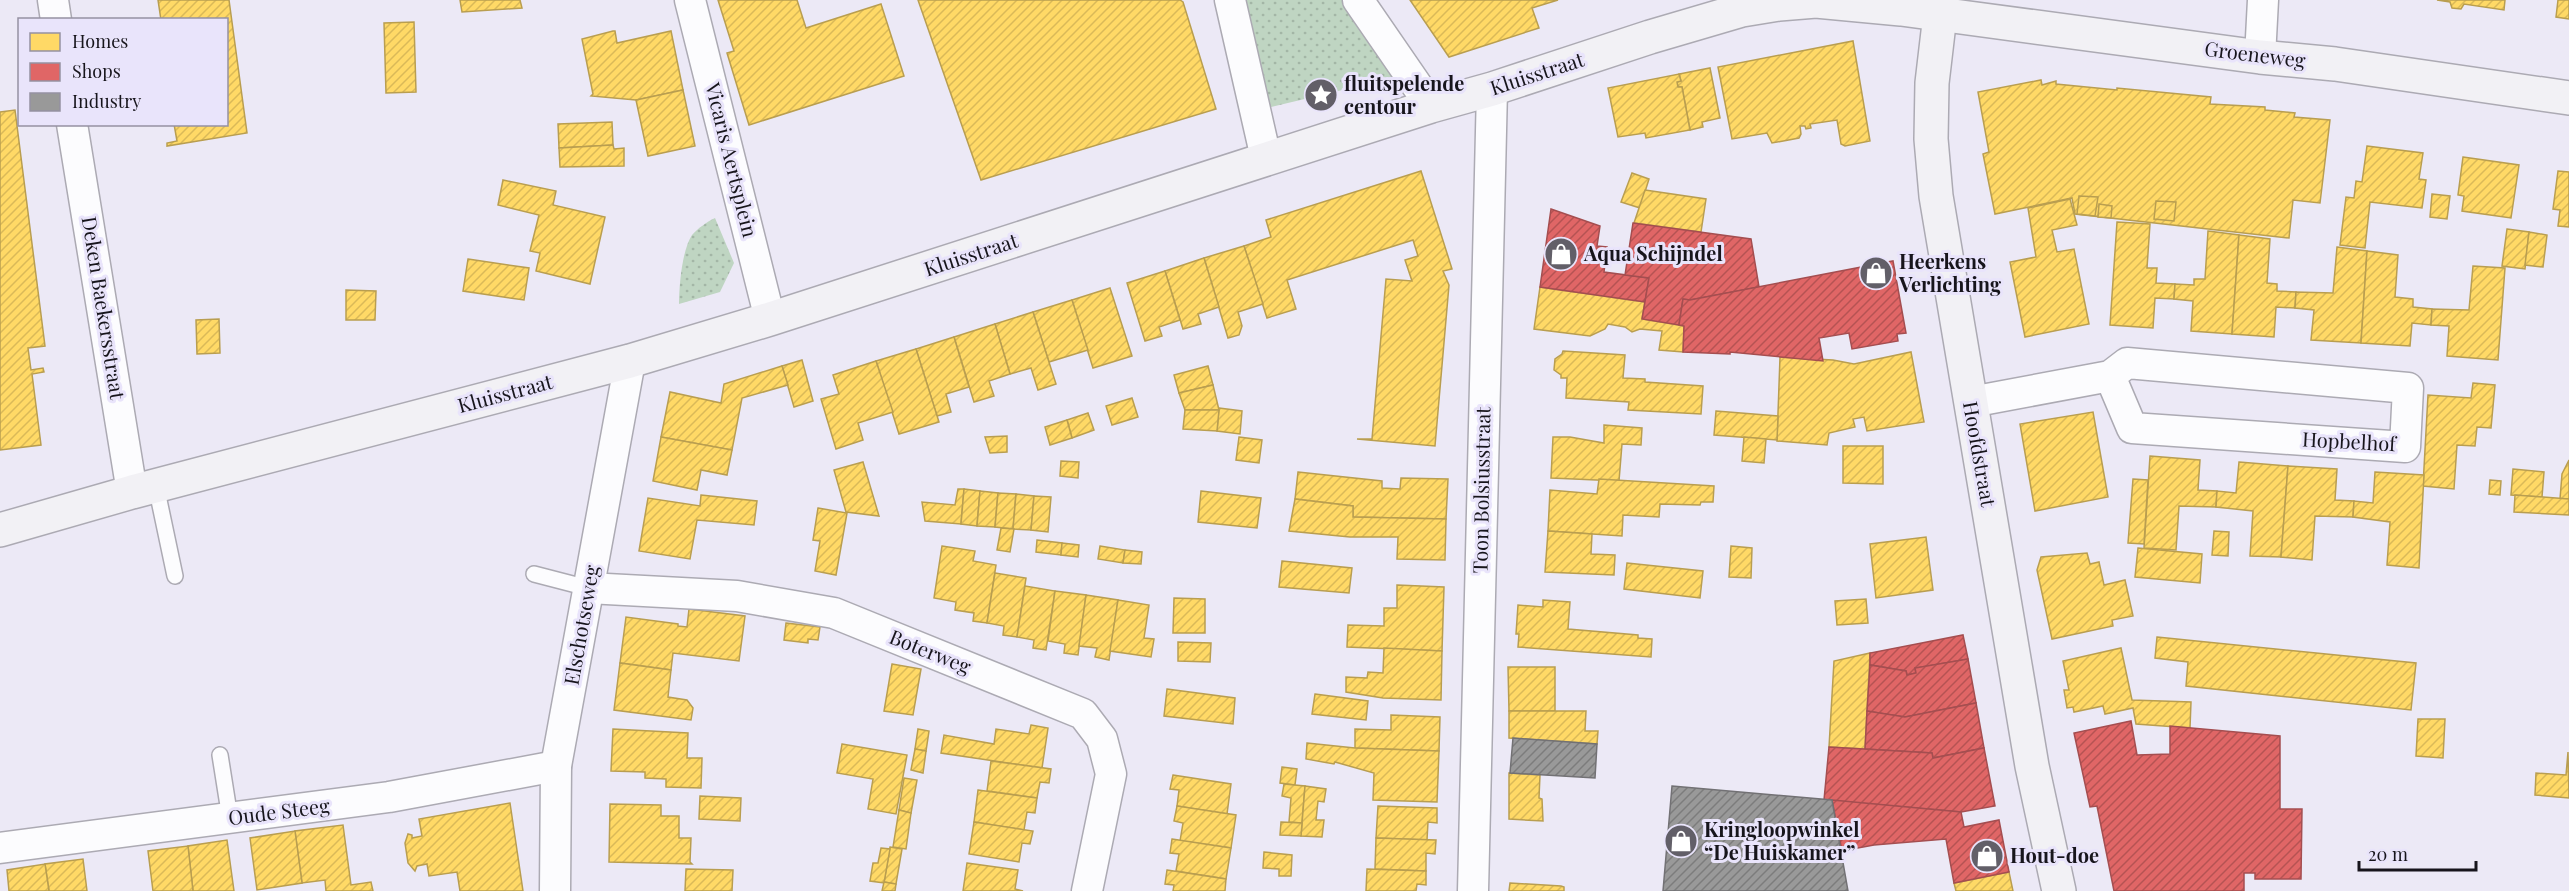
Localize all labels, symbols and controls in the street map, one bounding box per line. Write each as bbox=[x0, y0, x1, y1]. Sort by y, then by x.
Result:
legend bbox=[18, 18, 228, 126]
text: Homes bbox=[72, 29, 128, 53]
street label: Groeneweg bbox=[2203, 34, 2308, 73]
street label: Kluisstraat bbox=[1486, 44, 1588, 100]
text: Shops bbox=[72, 59, 121, 83]
place label: fluitspelende centour bbox=[1344, 69, 1464, 119]
place icon: fluitspelende centour bbox=[1303, 77, 1339, 113]
street label: Vicaris Aertsplein bbox=[700, 79, 765, 240]
text: Industry bbox=[72, 89, 141, 113]
street label: Deken Baekersstraat bbox=[77, 214, 132, 402]
street label: Kluisstraat bbox=[920, 225, 1022, 281]
shop icon: Aqua Schijndel bbox=[1543, 236, 1579, 272]
place label: Aqua Schijndel bbox=[1583, 239, 1723, 266]
place label: Heerkens Verlichting bbox=[1898, 247, 2001, 297]
shop icon: Heerkens Verlichting bbox=[1858, 255, 1894, 291]
street label: Kluisstraat bbox=[454, 367, 556, 418]
street label: Hoofdstraat bbox=[1958, 399, 2003, 509]
street label: Toon Bolsiusstraat bbox=[1466, 406, 1495, 574]
street label: Hopbelhof bbox=[2302, 425, 2398, 457]
street label: Elschotseweg bbox=[557, 562, 604, 687]
street label: Boterweg bbox=[886, 622, 976, 679]
street label: Oude Steeg bbox=[227, 791, 331, 830]
place label: Kringloopwinkel “De Huiskamer” bbox=[1704, 815, 1859, 865]
shop icon: Kringloopwinkel “De Huiskamer” bbox=[1663, 823, 1699, 859]
scale bar bbox=[2359, 834, 2476, 872]
shop icon: Hout-doe bbox=[1969, 838, 2005, 874]
place label: Hout-doe bbox=[2010, 841, 2099, 868]
text: 20 m bbox=[2368, 842, 2408, 866]

